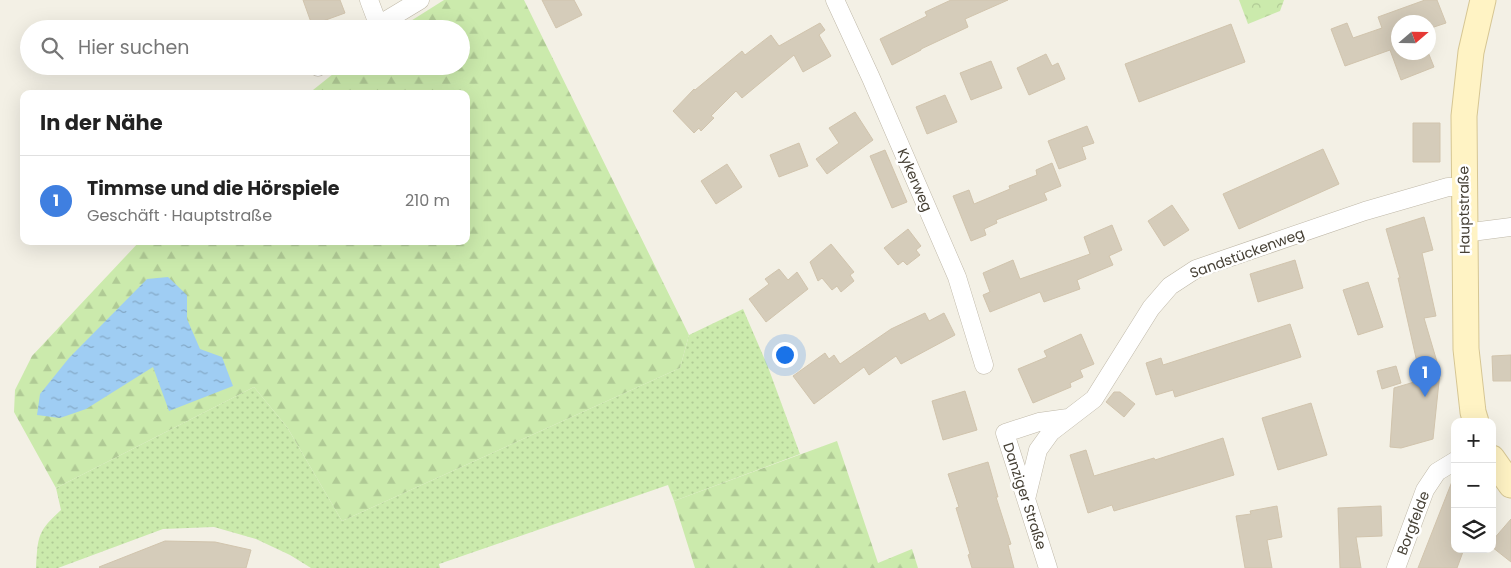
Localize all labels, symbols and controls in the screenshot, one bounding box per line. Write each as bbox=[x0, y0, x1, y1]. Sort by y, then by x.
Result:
north arrow bbox=[1391, 15, 1436, 60]
search box bbox=[20, 20, 470, 75]
icon: search bbox=[38, 34, 66, 62]
text: Hier suchen bbox=[78, 34, 189, 61]
text: In der Nähe bbox=[40, 108, 163, 137]
street label: Kykerweg bbox=[893, 145, 937, 215]
street label: Hauptstraße bbox=[1453, 166, 1475, 254]
text: Timmse und die Hörspiele bbox=[87, 175, 339, 202]
text: 1 bbox=[53, 189, 59, 212]
text: 210 m bbox=[405, 189, 450, 212]
text: Geschäft · Hauptstraße bbox=[87, 204, 272, 227]
street label: Sandstückenweg bbox=[1187, 223, 1307, 283]
your location bbox=[772, 342, 798, 368]
pin: 1 bbox=[1409, 356, 1441, 397]
map controls bbox=[1451, 418, 1496, 553]
button: + bbox=[1451, 418, 1496, 463]
street label: Danziger Straße bbox=[998, 440, 1052, 552]
button: − bbox=[1451, 463, 1496, 508]
street label: Borgfelde bbox=[1392, 488, 1434, 558]
button: layers bbox=[1451, 508, 1496, 553]

